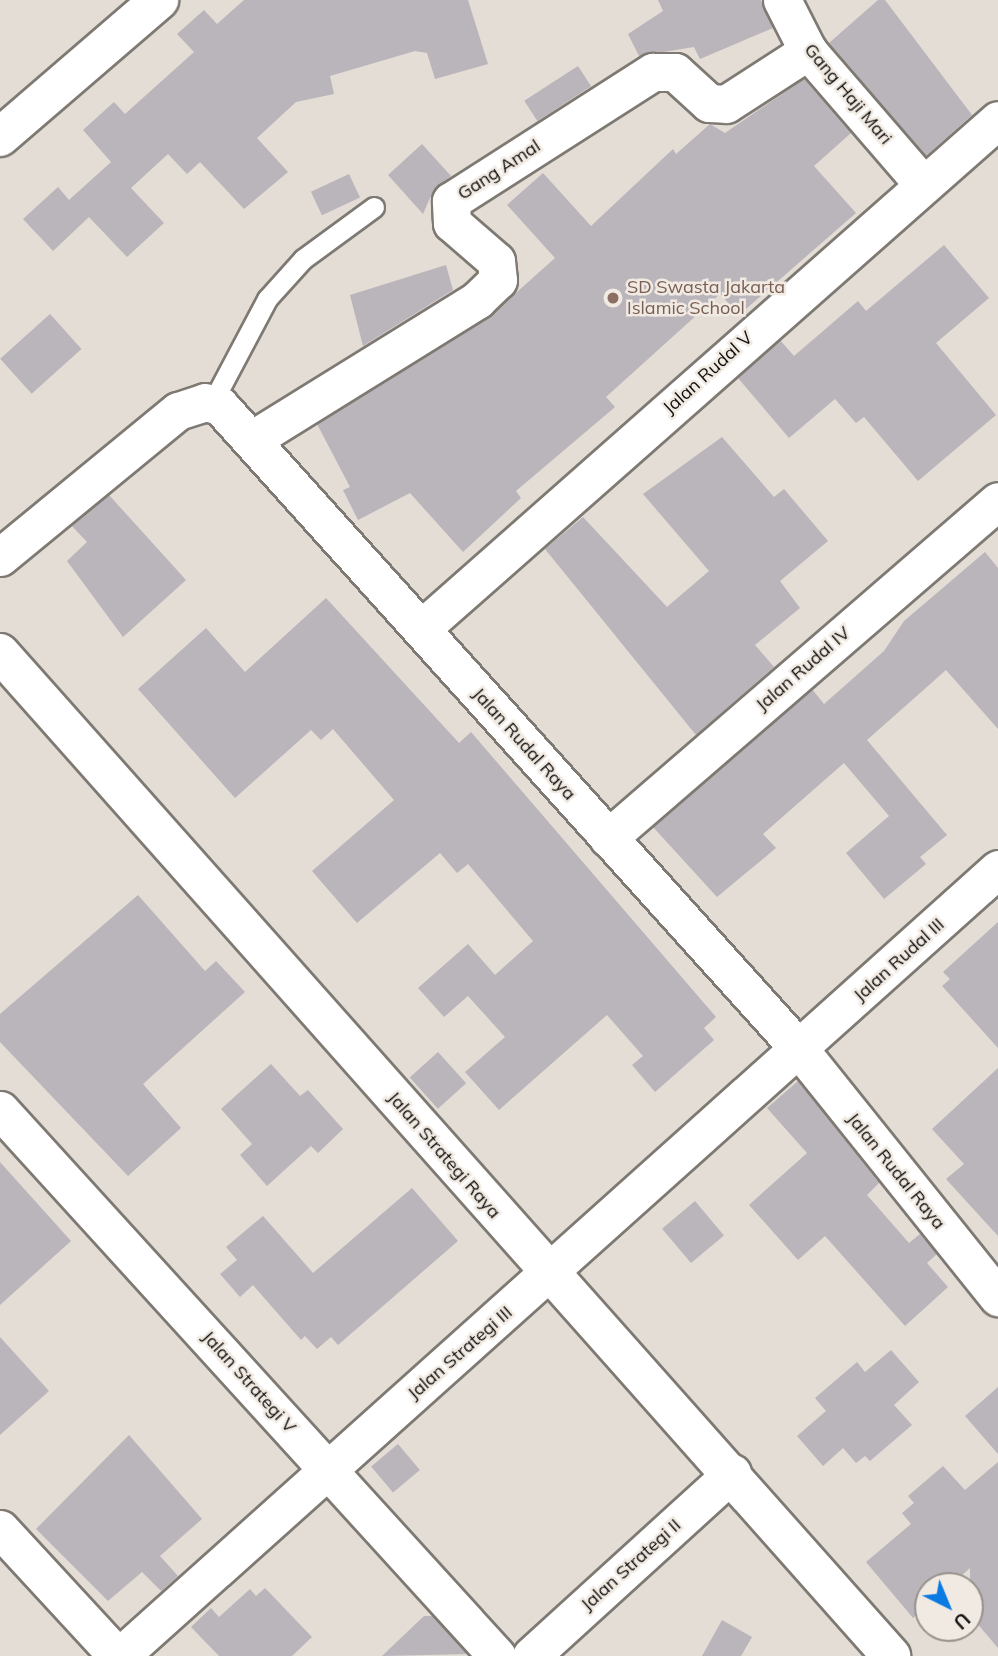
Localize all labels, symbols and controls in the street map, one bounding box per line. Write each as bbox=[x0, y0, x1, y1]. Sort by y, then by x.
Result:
street label: Gang Haji Mari bbox=[800, 39, 896, 149]
street label: Gang Amal bbox=[454, 135, 544, 205]
place label: SD Swasta Jakarta Islamic School bbox=[627, 277, 785, 320]
marker: SD Swasta Jakarta Islamic School bbox=[605, 290, 621, 306]
street label: Jalan Rudal V bbox=[659, 327, 757, 419]
street label: Jalan Rudal IV bbox=[751, 622, 855, 716]
street label: Jalan Rudal Raya bbox=[468, 683, 580, 805]
street label: Jalan Rudal III bbox=[849, 914, 949, 1006]
street label: Jalan Strategi Raya bbox=[383, 1087, 505, 1223]
street label: Jalan Rudal Raya bbox=[842, 1108, 950, 1234]
street label: Jalan Strategi III bbox=[403, 1302, 517, 1404]
street label: Jalan Strategi V bbox=[197, 1326, 301, 1438]
street label: Jalan Strategi II bbox=[577, 1515, 685, 1615]
north arrow bbox=[914, 1572, 984, 1642]
text: U bbox=[949, 1607, 975, 1634]

